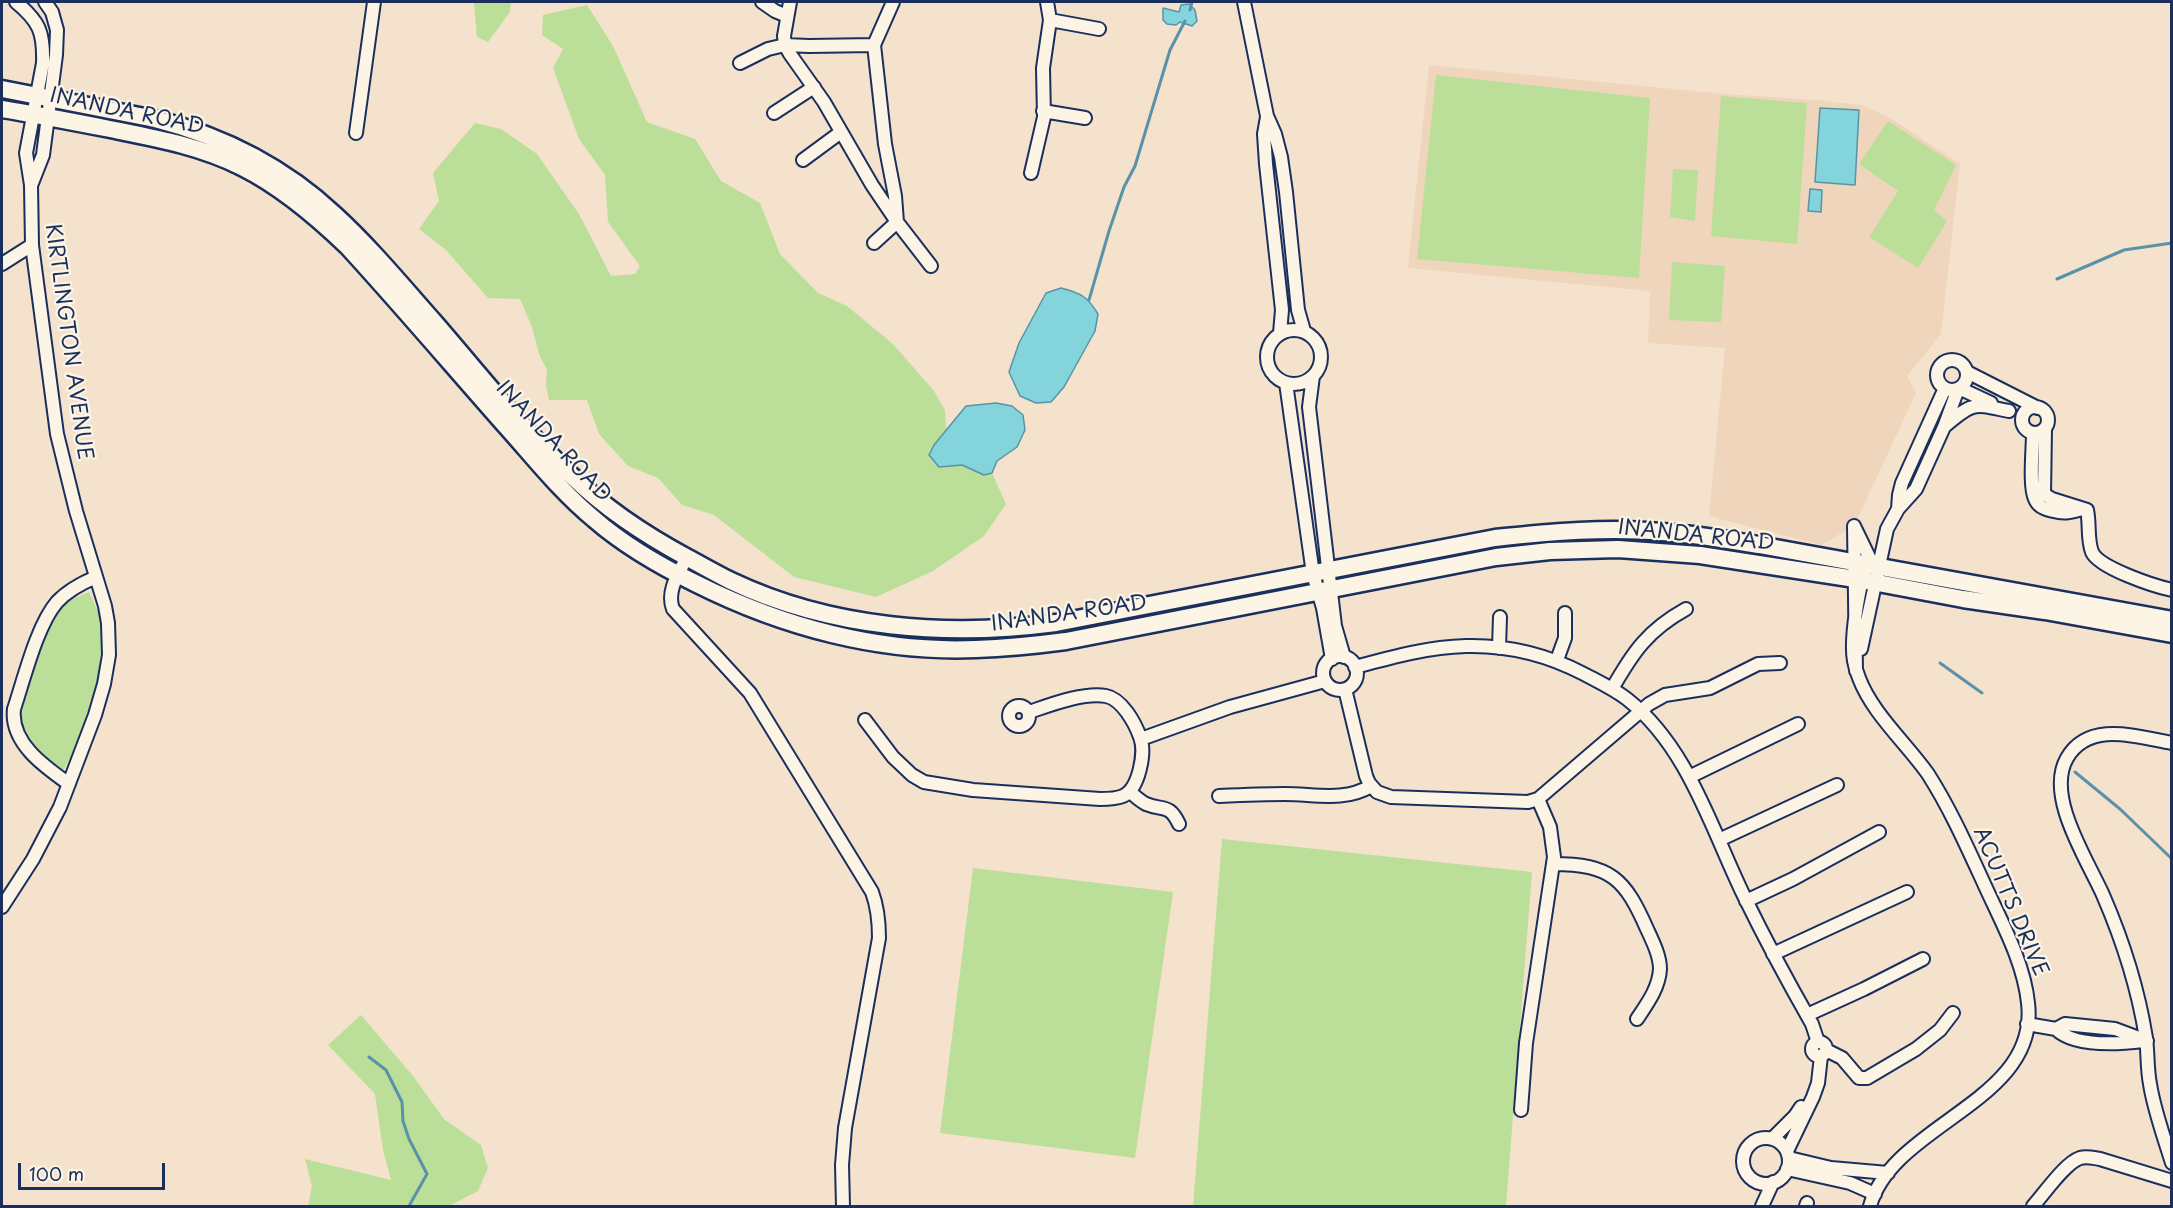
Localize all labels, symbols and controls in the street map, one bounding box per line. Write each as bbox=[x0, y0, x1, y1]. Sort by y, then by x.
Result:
street label: INANDA ROAD bbox=[47, 83, 207, 141]
street label: KIRTLINGTON AVENUE bbox=[39, 222, 97, 462]
street label: INANDA ROAD bbox=[490, 376, 616, 508]
street label: INANDA ROAD bbox=[1616, 515, 1776, 557]
street label: INANDA ROAD bbox=[989, 591, 1149, 637]
street label: ACUTTS DRIVE bbox=[1967, 824, 2053, 980]
scale bar bbox=[21, 1151, 168, 1189]
text: 100 m bbox=[29, 1160, 84, 1187]

